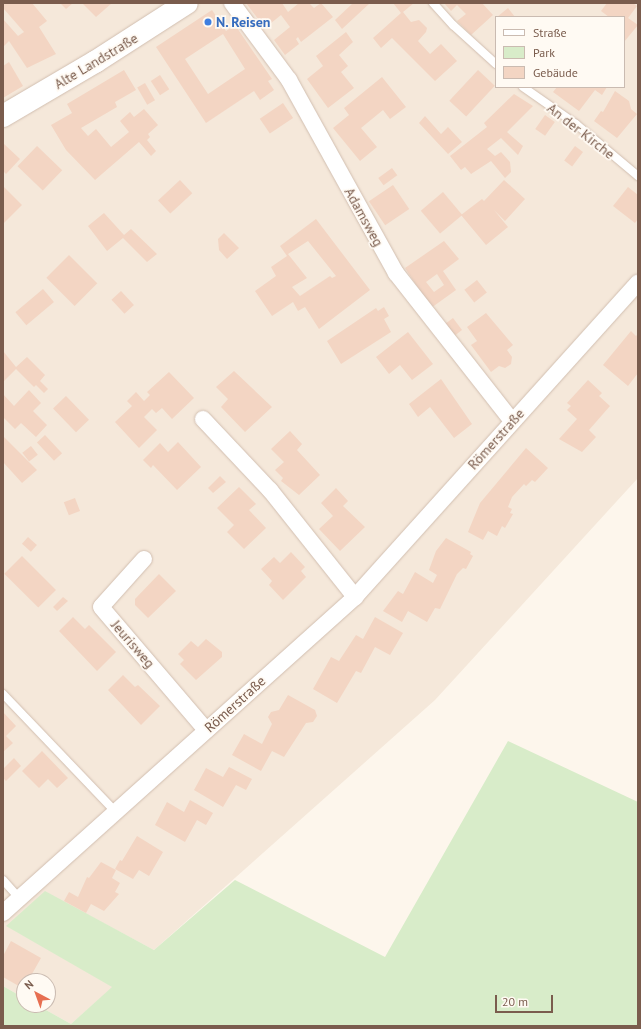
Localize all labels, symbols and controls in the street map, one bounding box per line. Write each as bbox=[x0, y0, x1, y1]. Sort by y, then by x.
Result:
place label: N. Reisen bbox=[216, 14, 271, 30]
legend bbox=[495, 16, 625, 88]
marker: N. Reisen bbox=[203, 17, 213, 27]
text: Straße bbox=[533, 25, 567, 40]
street label: Alte Landstraße bbox=[51, 29, 141, 93]
text: Park bbox=[533, 45, 555, 60]
text: Gebäude bbox=[533, 65, 578, 80]
street label: An der Kirche bbox=[544, 99, 618, 163]
street label: Adamsweg bbox=[341, 185, 387, 249]
street label: Römerstraße bbox=[464, 405, 528, 473]
street label: Jeurisweg bbox=[108, 617, 158, 671]
street label: Römerstraße bbox=[201, 672, 269, 736]
north arrow bbox=[16, 973, 56, 1013]
text: N bbox=[21, 977, 36, 992]
scale bar bbox=[497, 987, 555, 1013]
text: 20 m bbox=[502, 994, 528, 1009]

